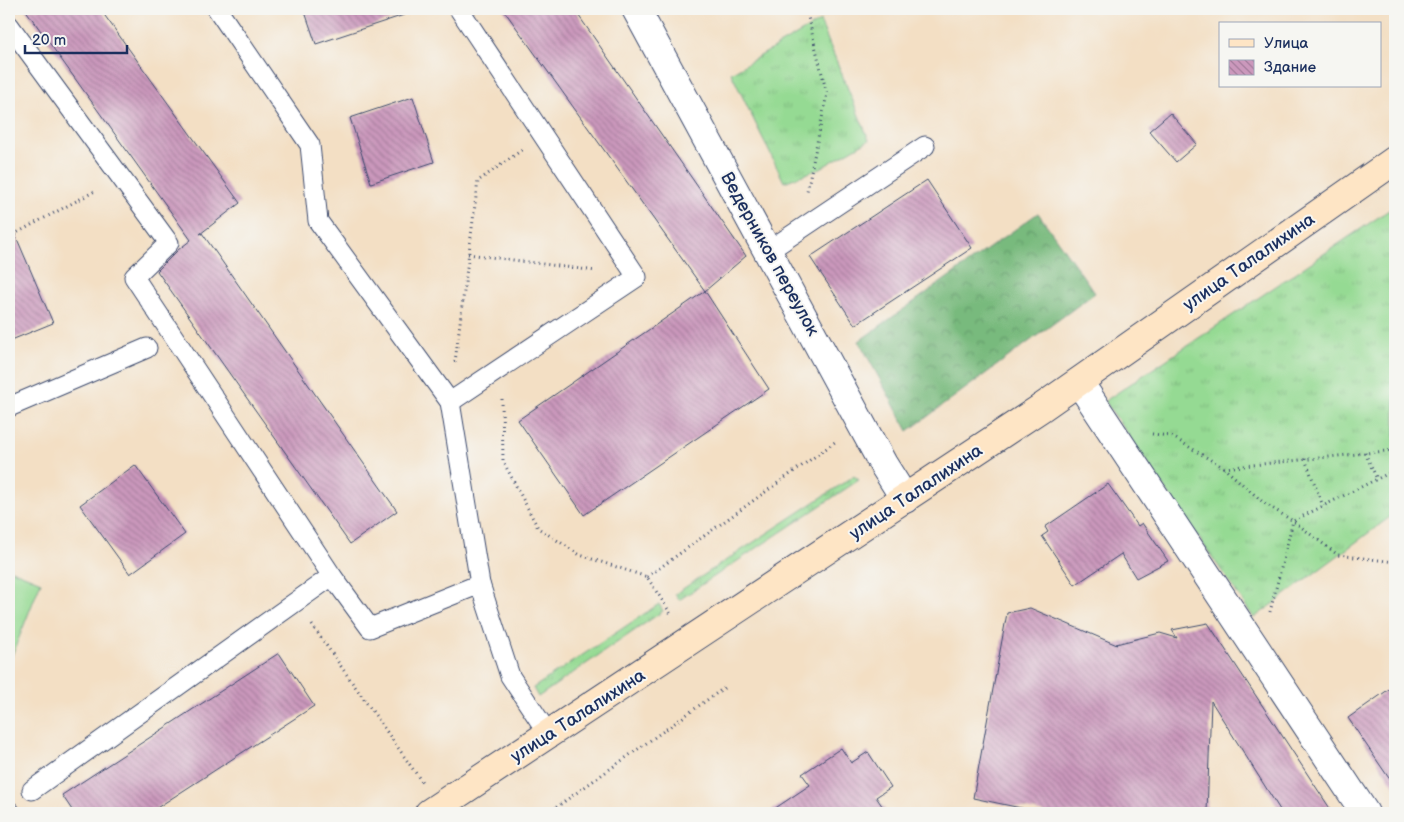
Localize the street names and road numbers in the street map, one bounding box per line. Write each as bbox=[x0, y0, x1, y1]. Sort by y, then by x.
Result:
street label: Ведерников переулок bbox=[716, 168, 824, 340]
street label: улица Талалихина bbox=[1179, 208, 1319, 315]
street label: улица Талалихина bbox=[846, 440, 987, 544]
street label: улица Талалихина bbox=[507, 665, 649, 767]

